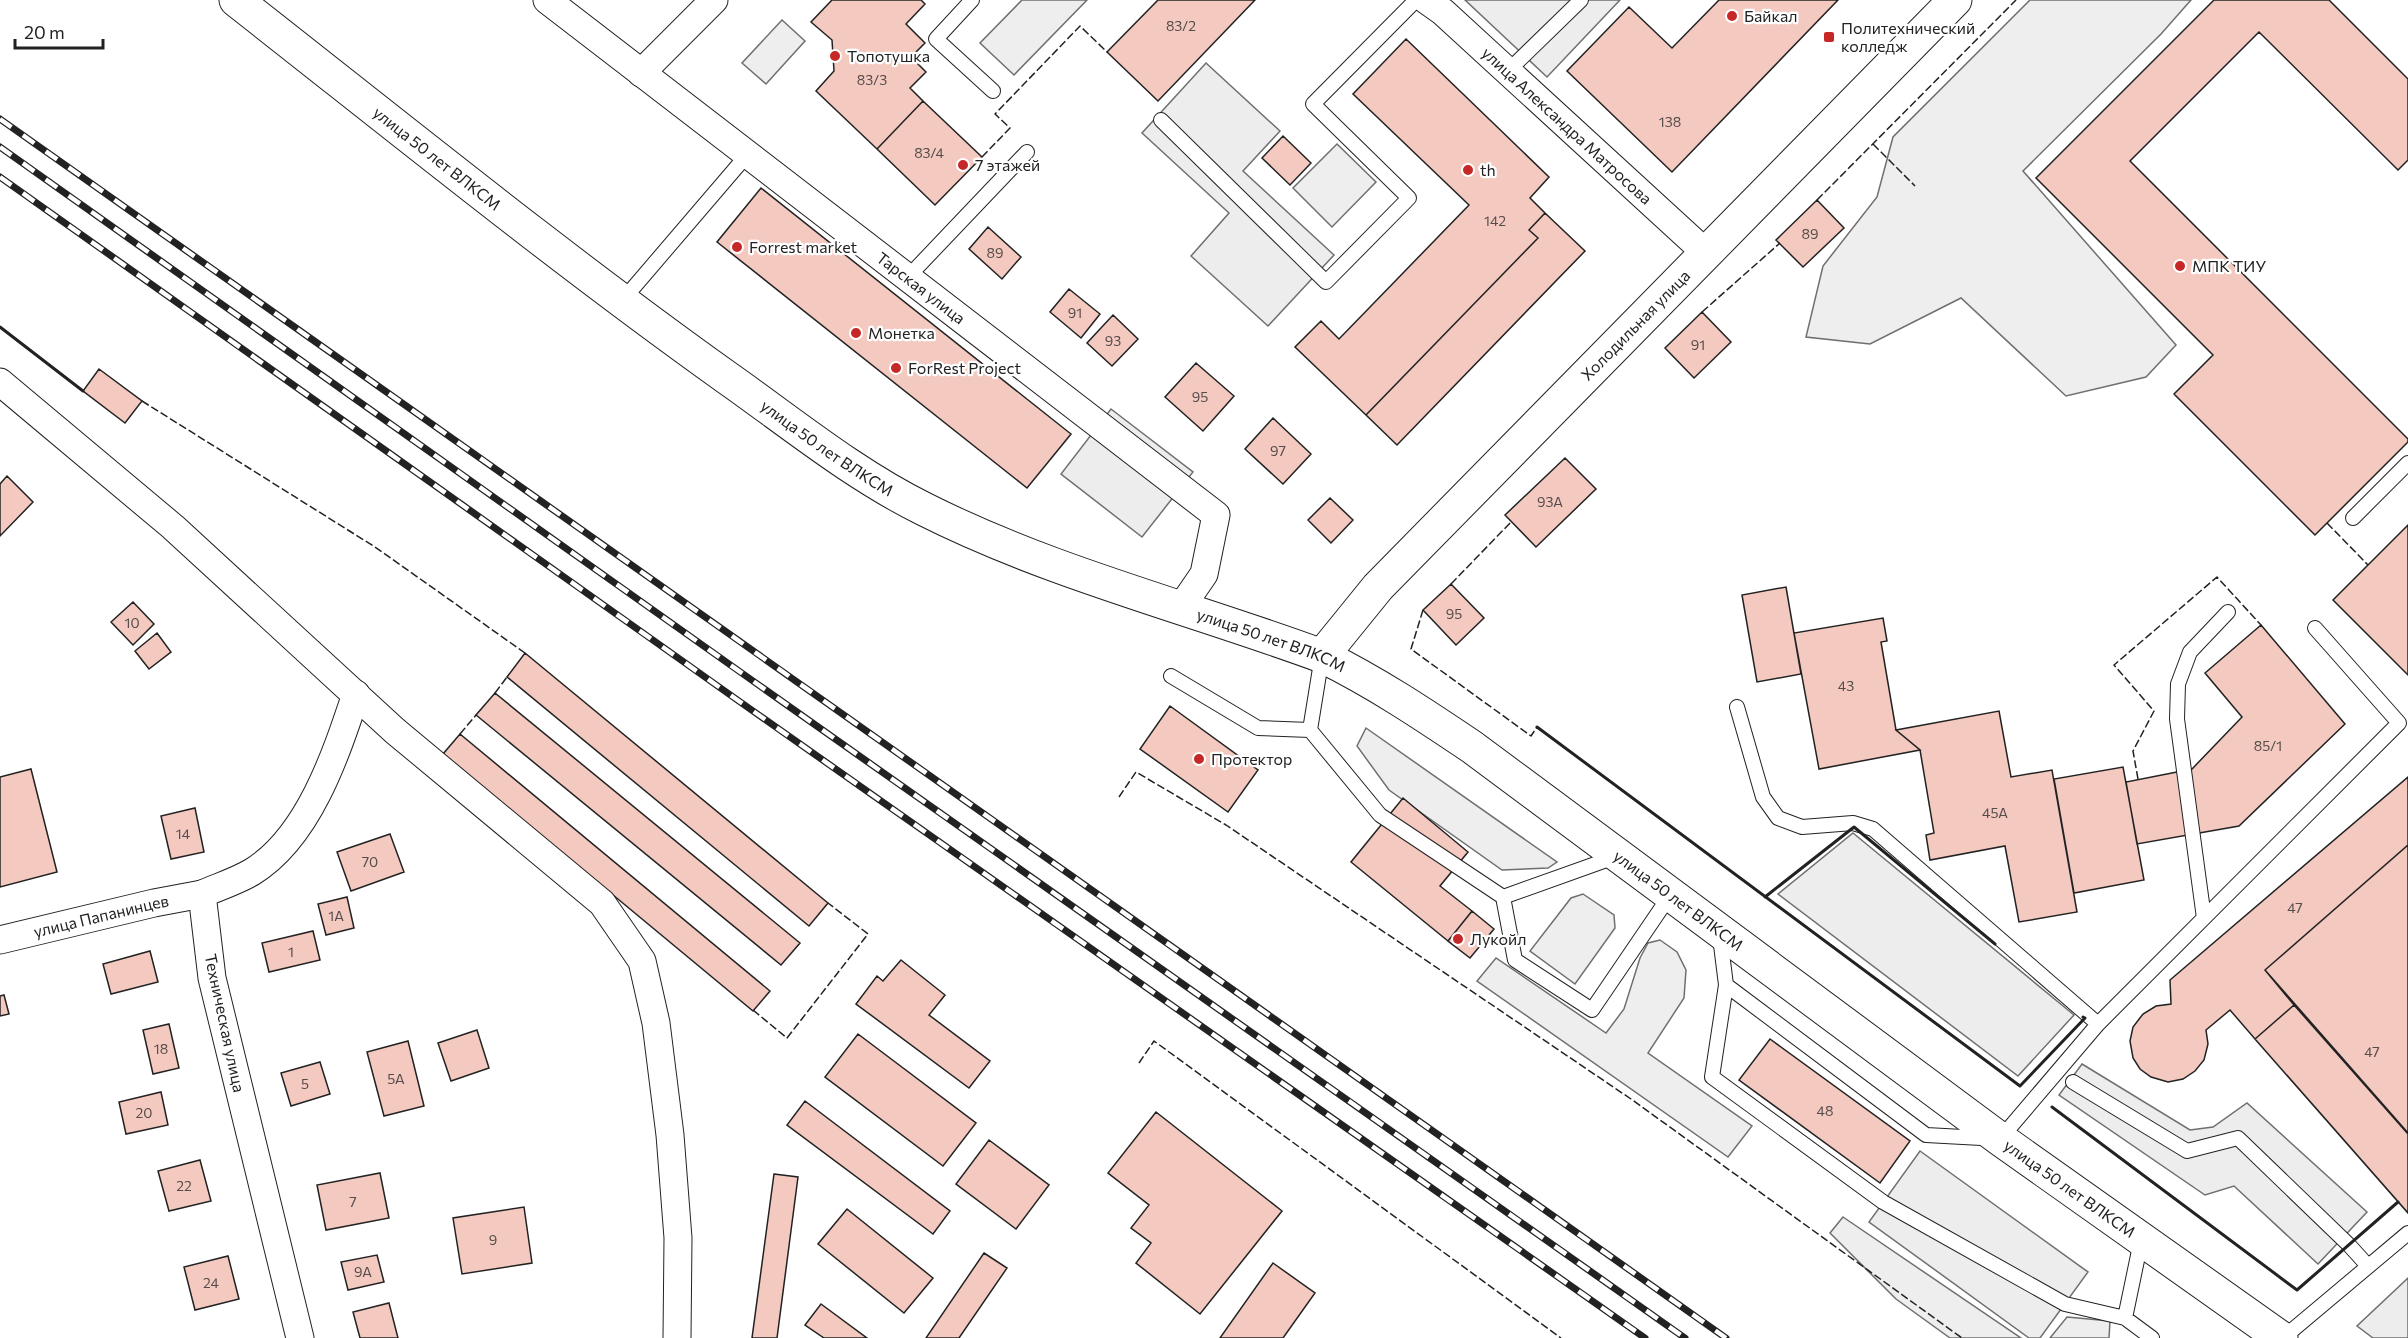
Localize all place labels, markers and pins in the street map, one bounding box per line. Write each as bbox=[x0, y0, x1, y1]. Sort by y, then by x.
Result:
place label: Байкал bbox=[1744, 6, 1798, 25]
marker: Байкал bbox=[1725, 9, 1739, 23]
place label: Политехнический колледж bbox=[1841, 18, 1975, 55]
marker: Политехнический колледж bbox=[1822, 30, 1836, 44]
place label: Топотушка bbox=[847, 46, 930, 65]
marker: Топотушка bbox=[828, 49, 842, 63]
place label: 7 этажей bbox=[975, 155, 1040, 174]
marker: 7 этажей bbox=[956, 158, 970, 172]
place label: th bbox=[1480, 160, 1496, 179]
marker: th bbox=[1461, 163, 1475, 177]
place label: Forrest market bbox=[749, 237, 858, 256]
marker: Forrest market bbox=[730, 240, 744, 254]
place label: МПК ТИУ bbox=[2192, 256, 2266, 275]
marker: МПК ТИУ bbox=[2173, 259, 2187, 273]
place label: Монетка bbox=[868, 323, 935, 342]
marker: Монетка bbox=[849, 326, 863, 340]
place label: ForRest Project bbox=[908, 358, 1021, 377]
marker: ForRest Project bbox=[889, 361, 903, 375]
place label: Протектор bbox=[1211, 749, 1292, 768]
marker: Протектор bbox=[1192, 752, 1206, 766]
place label: Лукойл bbox=[1470, 929, 1526, 948]
marker: Лукойл bbox=[1451, 932, 1465, 946]

